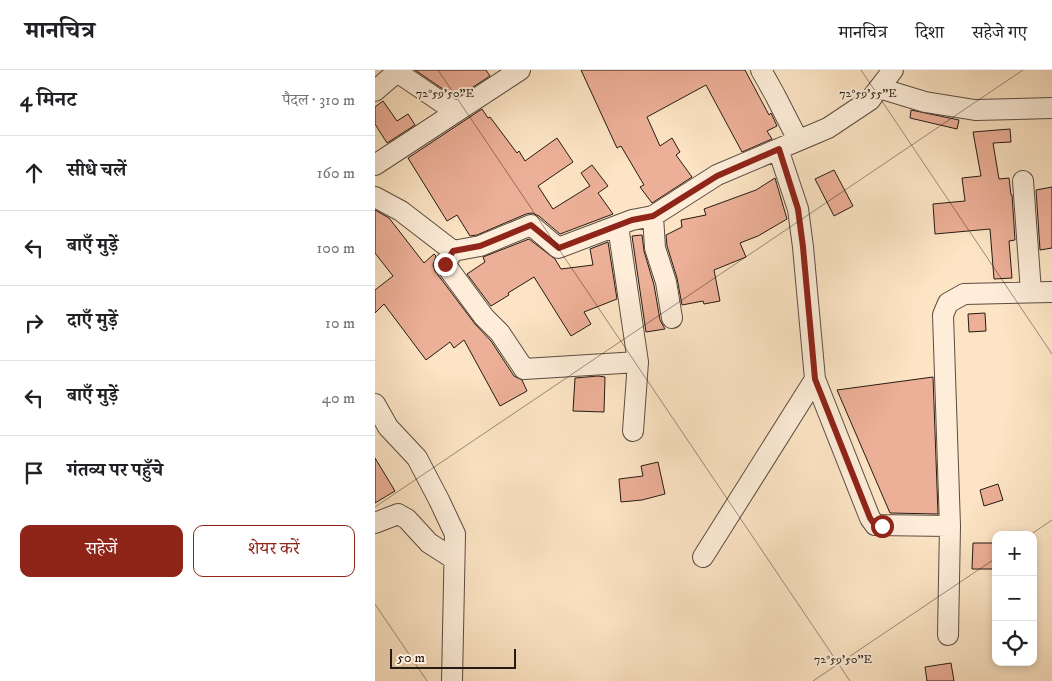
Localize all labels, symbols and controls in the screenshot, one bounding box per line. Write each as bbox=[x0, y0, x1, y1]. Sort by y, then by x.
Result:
text: मानचित्र bbox=[25, 16, 95, 46]
text: मानचित्र bbox=[839, 22, 887, 44]
text: दिशा bbox=[915, 22, 944, 44]
text: सहेजे गए bbox=[972, 22, 1027, 44]
text: 72°59'50"E bbox=[416, 86, 474, 101]
text: 72°59'55"E bbox=[839, 86, 897, 101]
text: 4 मिनट bbox=[20, 87, 76, 113]
text: पैदल · 310 m bbox=[282, 90, 355, 110]
icon: ahead bbox=[20, 159, 48, 187]
text: सीधे चलें bbox=[67, 159, 126, 182]
text: 160 m bbox=[317, 163, 355, 183]
icon: left bbox=[20, 234, 48, 262]
text: बाएँ मुड़ें bbox=[67, 234, 118, 257]
text: 100 m bbox=[317, 238, 355, 258]
route end bbox=[434, 253, 457, 276]
icon: right bbox=[20, 309, 48, 337]
text: दाएँ मुड़ें bbox=[67, 309, 118, 332]
text: 10 m bbox=[325, 313, 355, 333]
icon: left bbox=[20, 384, 48, 412]
text: बाएँ मुड़ें bbox=[67, 384, 118, 407]
text: 40 m bbox=[322, 388, 355, 408]
icon: arrive bbox=[20, 459, 48, 487]
text: गंतव्य पर पहुँचे bbox=[67, 459, 163, 482]
route start bbox=[871, 515, 894, 538]
button: सहेजें bbox=[20, 525, 183, 577]
button: शेयर करें bbox=[193, 525, 355, 577]
map controls bbox=[992, 531, 1037, 666]
button: + bbox=[992, 531, 1037, 576]
button: − bbox=[992, 576, 1037, 621]
button: locate bbox=[992, 621, 1037, 666]
scale bar bbox=[390, 646, 516, 669]
text: 50 m bbox=[397, 649, 425, 667]
text: 72°59'50"E bbox=[814, 652, 872, 667]

